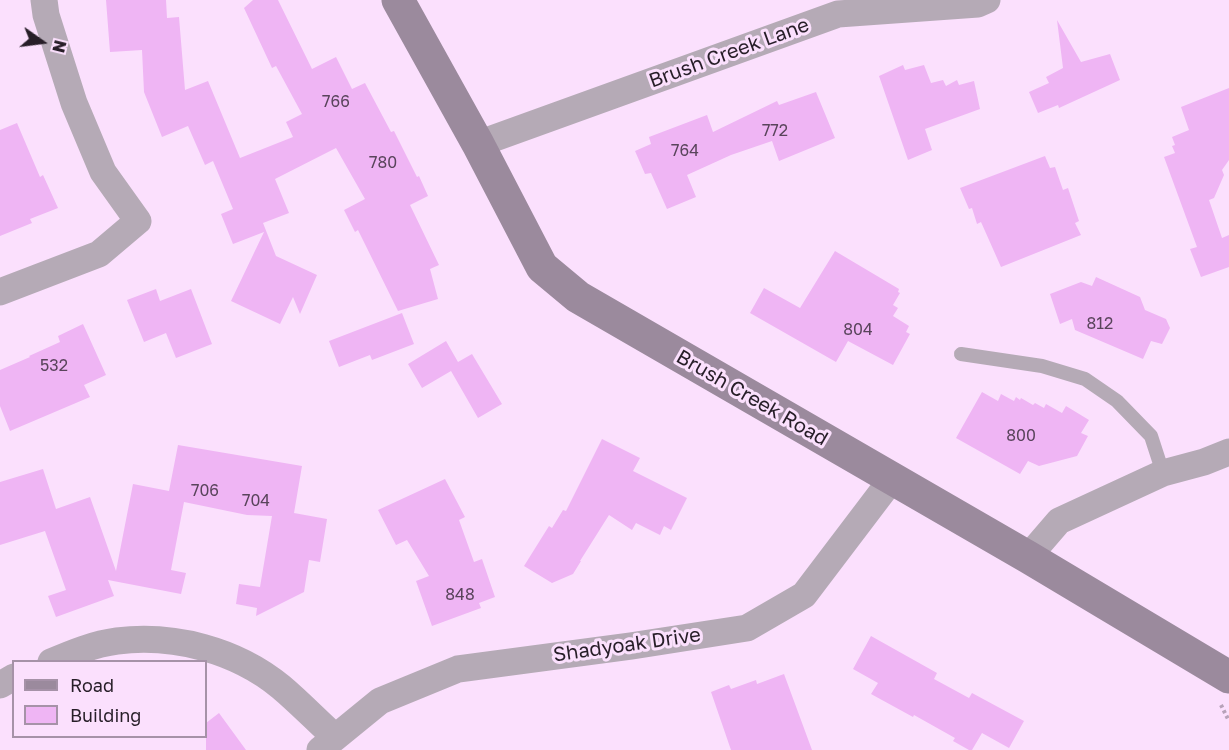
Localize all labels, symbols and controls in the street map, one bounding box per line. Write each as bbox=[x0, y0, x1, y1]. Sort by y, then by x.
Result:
north arrow bbox=[12, 12, 72, 72]
street label: Brush Creek Lane bbox=[646, 13, 812, 93]
text: N bbox=[48, 38, 71, 55]
house number: 766 bbox=[322, 92, 350, 112]
house number: 772 bbox=[762, 121, 788, 141]
house number: 764 bbox=[671, 141, 699, 161]
house number: 780 bbox=[369, 153, 397, 173]
house number: 812 bbox=[1087, 314, 1113, 334]
house number: 804 bbox=[843, 320, 873, 340]
street label: Brush Creek Road bbox=[672, 345, 832, 451]
house number: 532 bbox=[40, 356, 68, 376]
house number: 800 bbox=[1006, 426, 1036, 446]
house number: 706 bbox=[191, 481, 219, 501]
house number: 704 bbox=[242, 491, 270, 511]
house number: 848 bbox=[445, 585, 475, 605]
street label: Shadyoak Drive bbox=[552, 623, 702, 667]
legend bbox=[12, 660, 207, 738]
text: Road bbox=[70, 674, 114, 696]
text: Building bbox=[70, 704, 141, 726]

